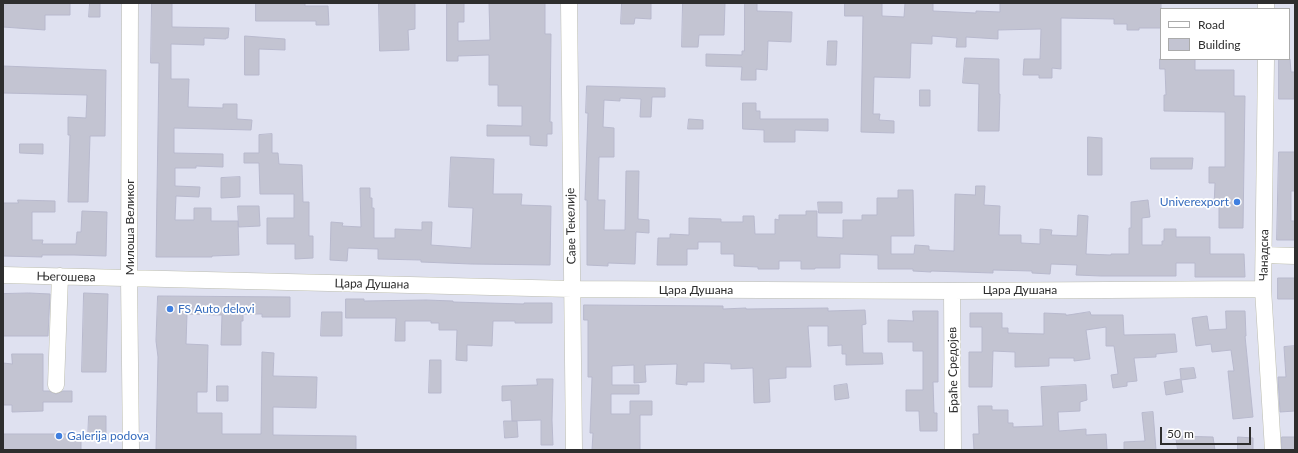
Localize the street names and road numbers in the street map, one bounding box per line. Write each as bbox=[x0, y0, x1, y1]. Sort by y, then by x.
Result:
street label: Милоша Великог bbox=[123, 179, 137, 275]
street label: Саве Текелије bbox=[563, 188, 579, 264]
street label: Чанадска bbox=[1256, 229, 1272, 281]
street label: Његошева bbox=[36, 269, 96, 285]
street label: Цара Душана bbox=[335, 276, 409, 292]
street label: Цара Душана bbox=[659, 283, 733, 297]
street label: Цара Душана bbox=[983, 283, 1057, 297]
street label: Браће Средојев bbox=[945, 327, 961, 413]

